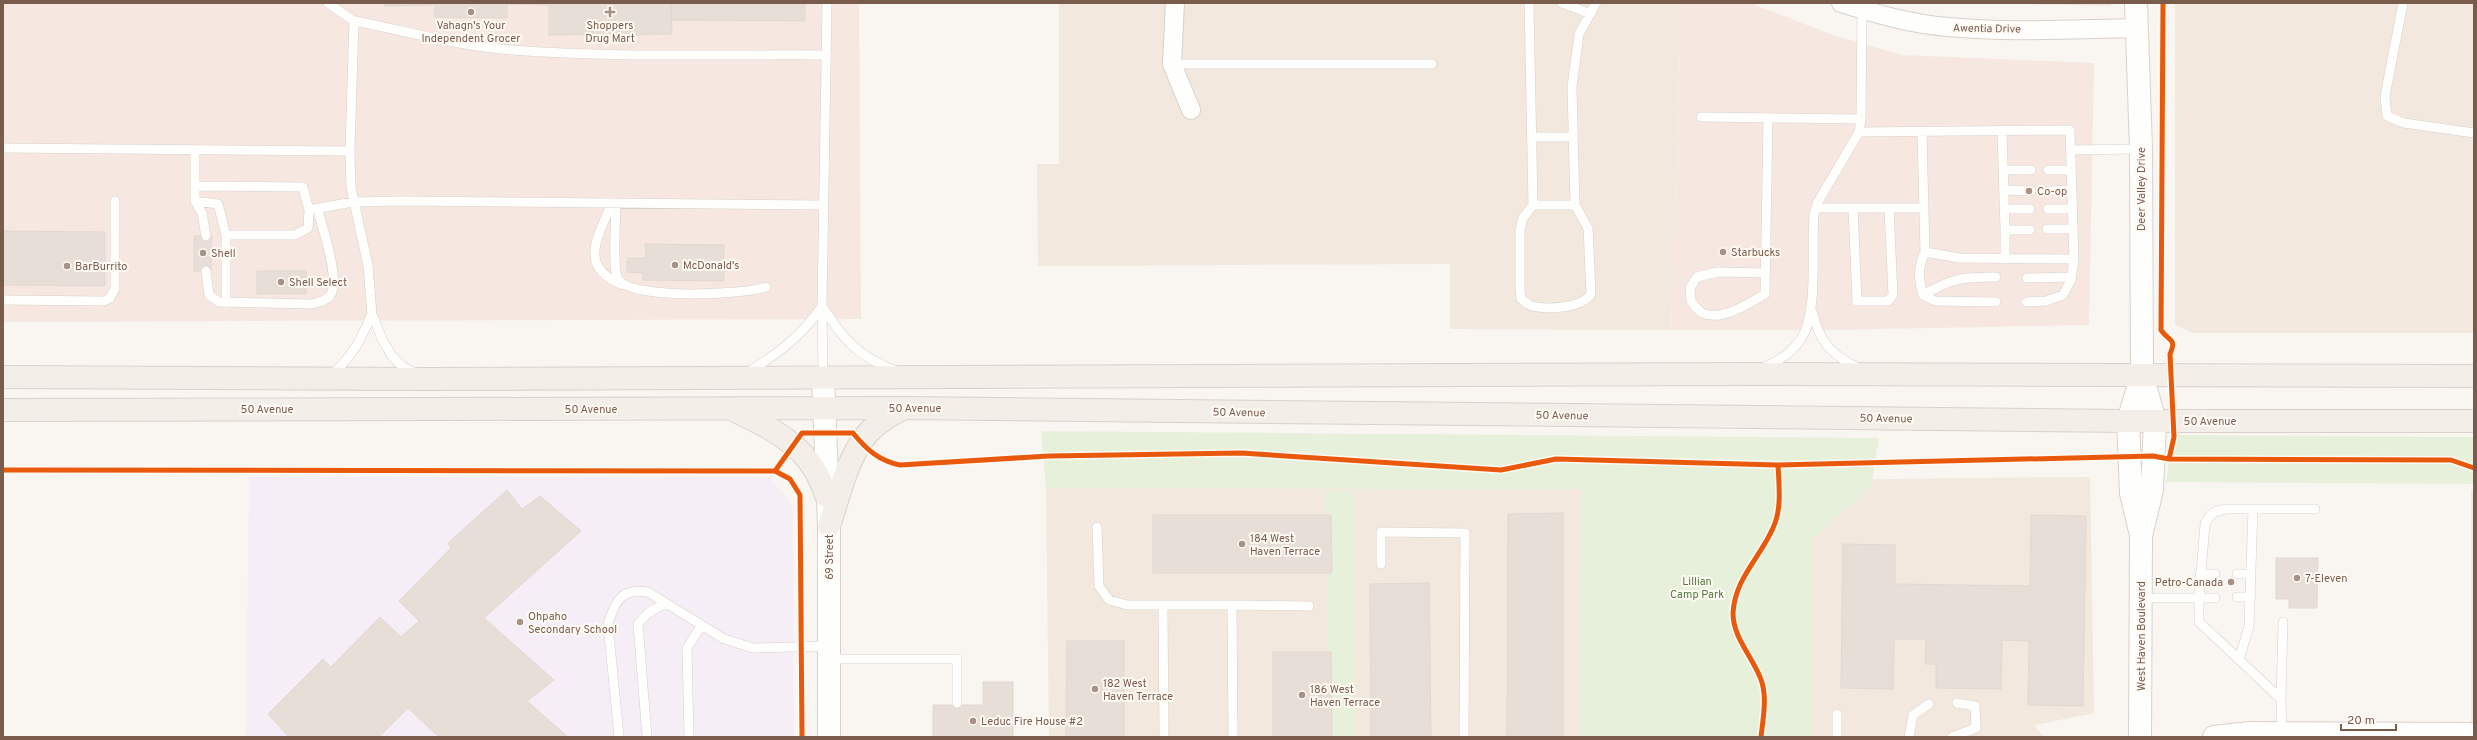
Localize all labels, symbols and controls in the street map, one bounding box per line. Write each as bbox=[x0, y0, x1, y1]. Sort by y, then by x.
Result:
marker: Vahagn's Your Independent Grocer bbox=[466, 7, 476, 17]
marker: Shoppers Drug Mart bbox=[605, 7, 615, 17]
place label: Vahagn's Your Independent Grocer bbox=[421, 19, 521, 46]
place label: Shoppers Drug Mart bbox=[585, 19, 635, 46]
street label: Awentia Drive bbox=[1953, 21, 2021, 37]
street label: Deer Valley Drive bbox=[2135, 147, 2149, 231]
place label: Co-op bbox=[2037, 185, 2067, 199]
marker: Co-op bbox=[2024, 186, 2034, 196]
place label: Starbucks bbox=[1731, 246, 1780, 260]
place label: Shell bbox=[211, 247, 236, 261]
marker: Starbucks bbox=[1718, 247, 1728, 257]
marker: Shell bbox=[198, 248, 208, 258]
place label: McDonald's bbox=[683, 259, 739, 273]
place label: BarBurrito bbox=[75, 260, 127, 274]
marker: McDonald's bbox=[670, 260, 680, 270]
marker: BarBurrito bbox=[62, 261, 72, 271]
place label: Shell Select bbox=[289, 276, 347, 290]
marker: Shell Select bbox=[276, 277, 286, 287]
street label: 50 Avenue bbox=[889, 402, 941, 416]
street label: 50 Avenue bbox=[241, 403, 293, 417]
street label: 50 Avenue bbox=[565, 403, 617, 417]
street label: 50 Avenue bbox=[1212, 406, 1266, 420]
street label: 50 Avenue bbox=[1535, 409, 1589, 423]
street label: 50 Avenue bbox=[1859, 412, 1913, 426]
street label: 50 Avenue bbox=[2184, 415, 2236, 429]
place label: 184 West Haven Terrace bbox=[1250, 532, 1320, 559]
street label: 69 Street bbox=[823, 534, 837, 580]
marker: 184 West Haven Terrace bbox=[1237, 539, 1247, 549]
place label: 7-Eleven bbox=[2305, 572, 2347, 586]
marker: 7-Eleven bbox=[2292, 573, 2302, 583]
park label: Lillian Camp Park bbox=[1670, 575, 1724, 602]
place label: Petro-Canada bbox=[2155, 576, 2223, 590]
marker: Petro-Canada bbox=[2226, 577, 2236, 587]
street label: West Haven Boulevard bbox=[2135, 581, 2149, 691]
place label: Ohpaho Secondary School bbox=[528, 610, 617, 637]
marker: Ohpaho Secondary School bbox=[515, 617, 525, 627]
place label: 182 West Haven Terrace bbox=[1103, 677, 1173, 704]
place label: 186 West Haven Terrace bbox=[1310, 683, 1380, 710]
marker: 182 West Haven Terrace bbox=[1090, 684, 1100, 694]
marker: 186 West Haven Terrace bbox=[1297, 690, 1307, 700]
scale bar bbox=[2341, 706, 2396, 732]
text: 20 m bbox=[2347, 713, 2375, 729]
place label: Leduc Fire House #2 bbox=[981, 715, 1083, 729]
marker: Leduc Fire House #2 bbox=[968, 716, 978, 726]

